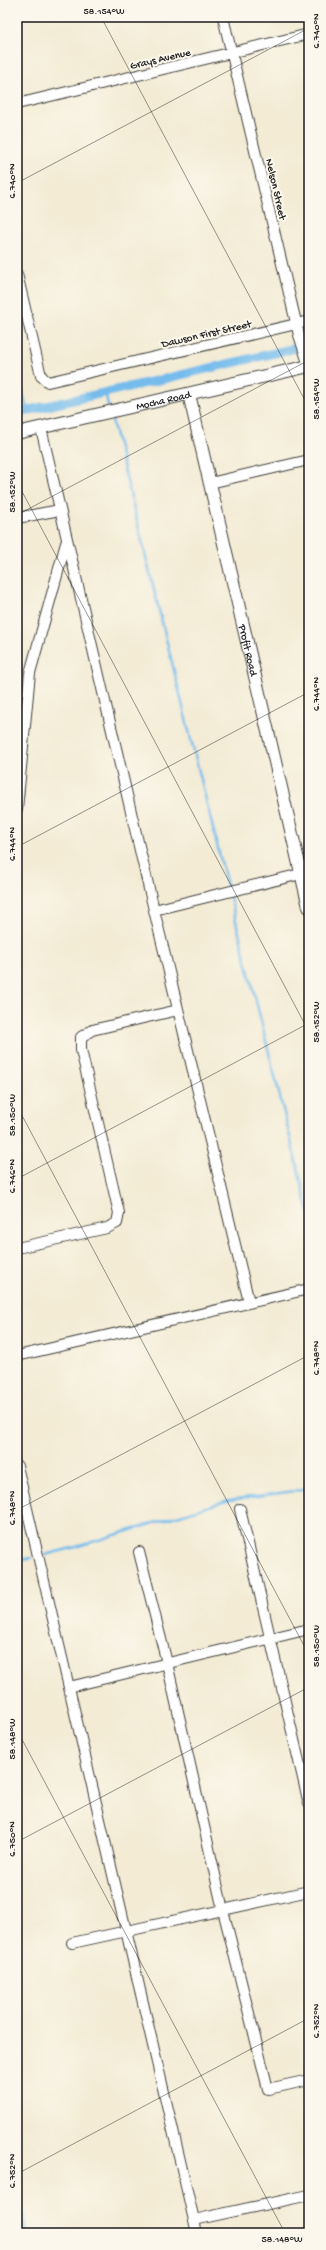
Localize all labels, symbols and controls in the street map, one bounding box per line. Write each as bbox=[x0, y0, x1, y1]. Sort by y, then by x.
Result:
text: 58.154°W bbox=[84, 6, 125, 18]
text: 6.740°N bbox=[311, 13, 323, 48]
street label: Grays Avenue bbox=[129, 47, 192, 73]
street label: Nelson Street bbox=[262, 158, 288, 223]
text: 6.740°N bbox=[7, 163, 19, 198]
street label: Dawson First Street bbox=[159, 318, 254, 351]
text: 58.154°W bbox=[311, 378, 323, 419]
street label: Mocha Road bbox=[135, 389, 194, 413]
text: 58.152°W bbox=[7, 471, 19, 513]
street label: Profit Road bbox=[235, 623, 259, 679]
text: 6.744°N bbox=[311, 677, 323, 711]
text: 6.744°N bbox=[7, 827, 19, 861]
text: 58.152°W bbox=[311, 1001, 323, 1043]
text: 58.150°W bbox=[7, 1094, 19, 1136]
text: 6.746°N bbox=[7, 1158, 19, 1193]
text: 6.748°N bbox=[311, 1340, 323, 1375]
text: 6.748°N bbox=[7, 1490, 19, 1525]
text: 58.150°W bbox=[311, 1625, 323, 1667]
text: 58.148°W bbox=[7, 1718, 19, 1760]
text: 6.750°N bbox=[7, 1821, 19, 1857]
text: 6.752°N bbox=[311, 2003, 323, 2038]
text: 6.752°N bbox=[7, 2153, 19, 2188]
text: 58.148°W bbox=[261, 2234, 303, 2246]

